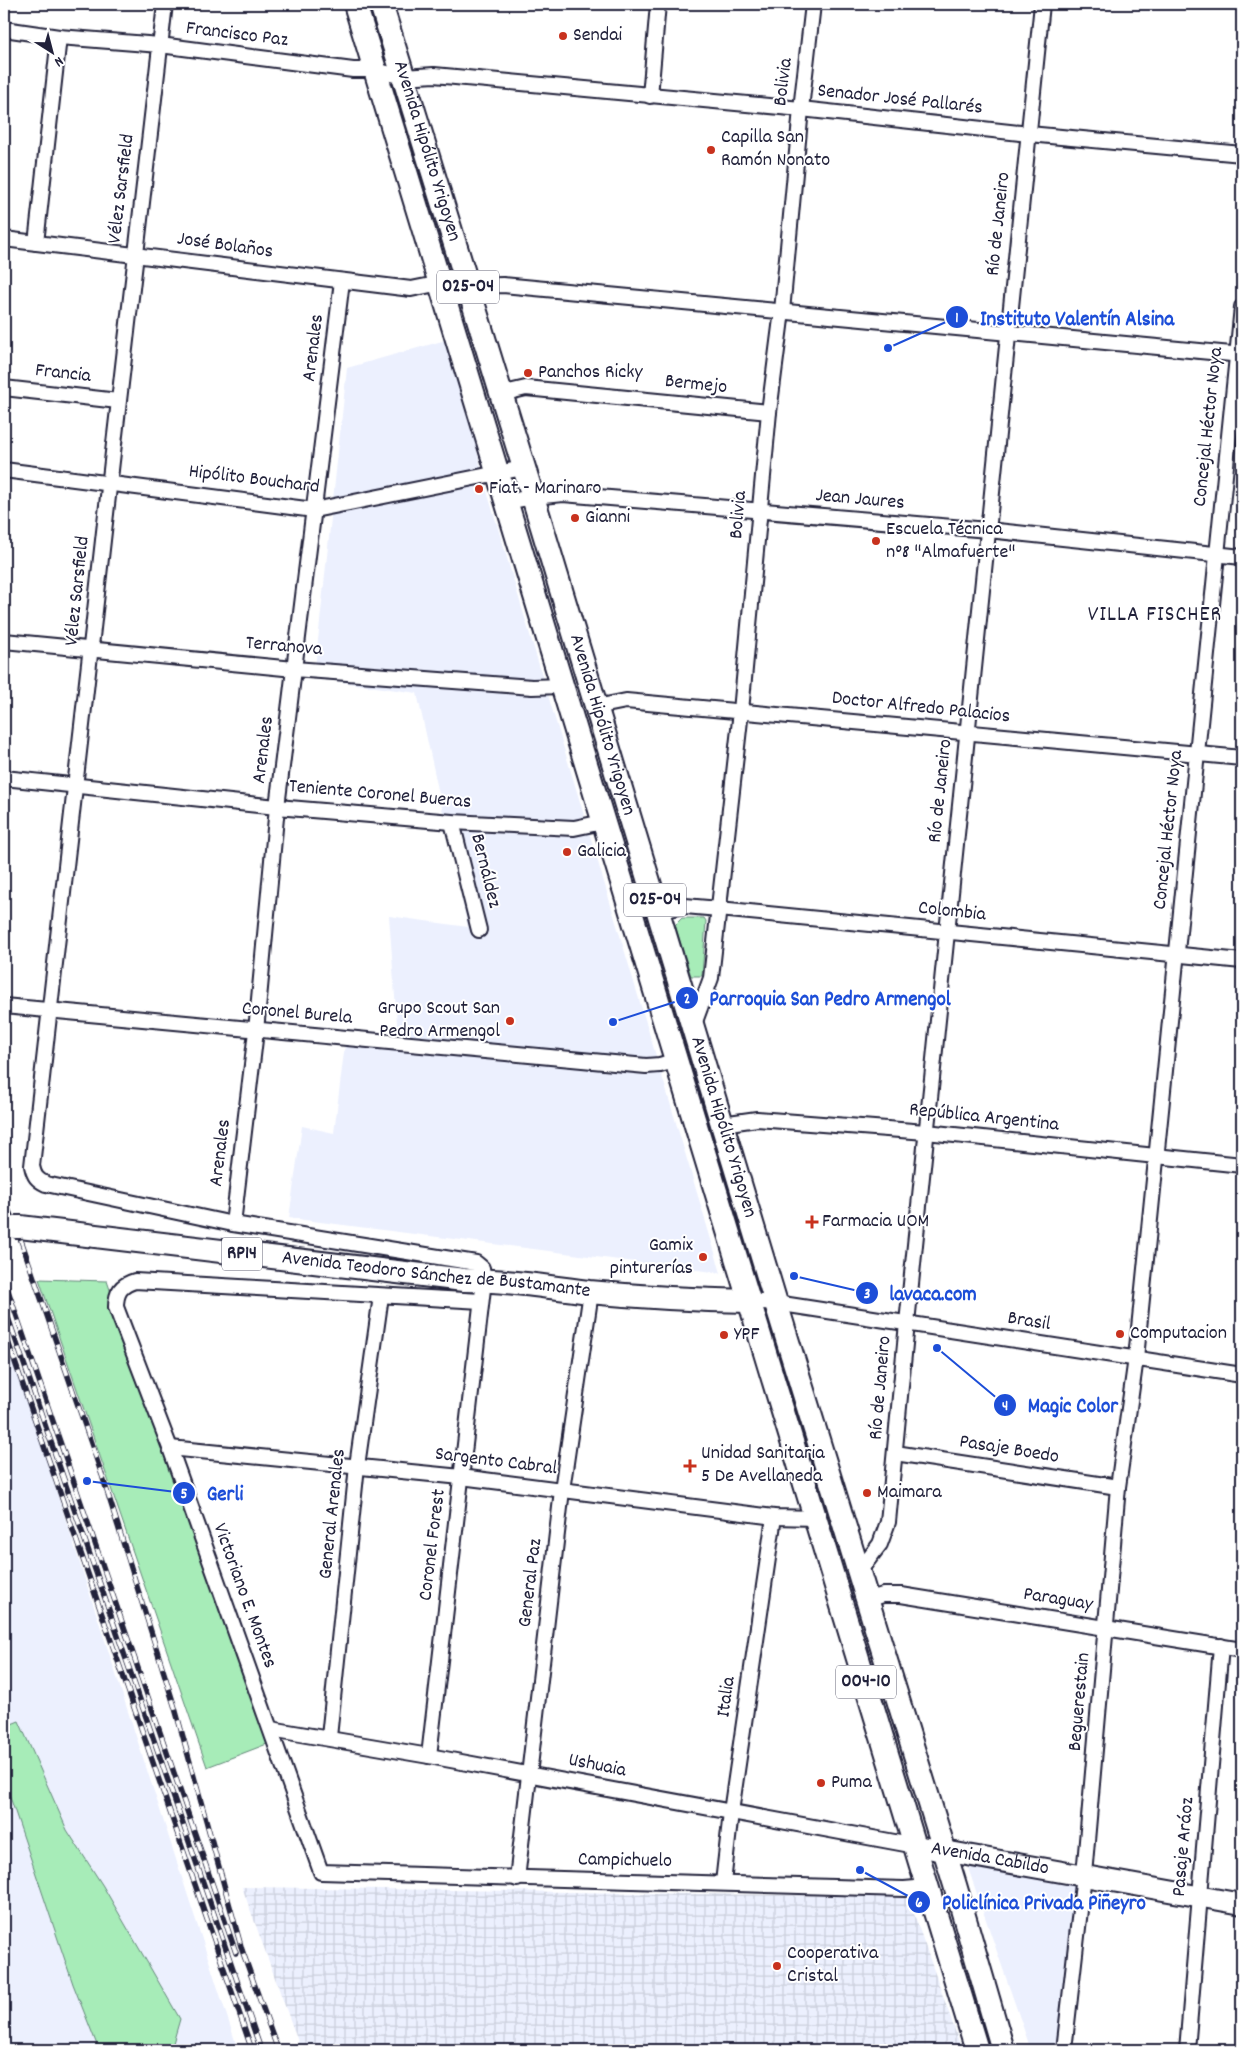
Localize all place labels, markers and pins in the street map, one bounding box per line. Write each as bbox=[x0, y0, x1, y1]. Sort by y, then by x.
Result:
place label: Sendai bbox=[573, 22, 623, 50]
marker: Sendai bbox=[557, 30, 569, 42]
place label: Capilla San Ramón Nonato bbox=[721, 124, 830, 175]
marker: Capilla San Ramón Nonato bbox=[705, 144, 717, 156]
callout: Instituto Valentín Alsina bbox=[945, 299, 1184, 335]
place label: Panchos Ricky bbox=[538, 359, 643, 387]
marker: Panchos Ricky bbox=[522, 367, 534, 379]
place label: Fiat - Marinaro bbox=[489, 475, 602, 503]
marker: Fiat - Marinaro bbox=[473, 483, 485, 495]
place label: Gianni bbox=[585, 504, 631, 532]
marker: Gianni bbox=[569, 512, 581, 524]
place label: Escuela Técnica n°8 "Almafuerte" bbox=[886, 516, 1015, 567]
marker: Escuela Técnica n°8 "Almafuerte" bbox=[870, 535, 882, 547]
place label: Galicia bbox=[577, 838, 627, 866]
marker: Galicia bbox=[561, 846, 573, 858]
callout: Parroquia San Pedro Armengol bbox=[675, 980, 961, 1016]
place label: Grupo Scout San Pedro Armengol bbox=[377, 995, 500, 1046]
marker: Grupo Scout San Pedro Armengol bbox=[504, 1015, 516, 1027]
place label: Farmacia UOM bbox=[822, 1208, 929, 1236]
marker: Farmacia UOM bbox=[806, 1216, 818, 1228]
place label: Gamix pinturerías bbox=[610, 1232, 694, 1283]
marker: Gamix pinturerías bbox=[697, 1251, 709, 1263]
callout: lavaca.com bbox=[854, 1275, 987, 1311]
place label: Computacion bbox=[1130, 1320, 1227, 1348]
place label: YPF bbox=[734, 1321, 759, 1349]
marker: Computacion bbox=[1114, 1328, 1126, 1340]
marker: YPF bbox=[718, 1329, 730, 1341]
callout: Magic Color bbox=[993, 1387, 1128, 1423]
place label: Unidad Sanitaria 5 De Avellaneda bbox=[701, 1440, 825, 1491]
marker: Unidad Sanitaria 5 De Avellaneda bbox=[683, 1459, 697, 1473]
callout: Gerli bbox=[171, 1475, 253, 1511]
place label: Maimara bbox=[877, 1479, 942, 1507]
marker: Maimara bbox=[861, 1487, 873, 1499]
place label: Puma bbox=[831, 1769, 872, 1797]
marker: Puma bbox=[815, 1777, 827, 1789]
callout: Policlínica Privada Piñeyro bbox=[907, 1884, 1156, 1920]
place label: Cooperativa Cristal bbox=[787, 1940, 879, 1991]
marker: Cooperativa Cristal bbox=[771, 1960, 783, 1972]

